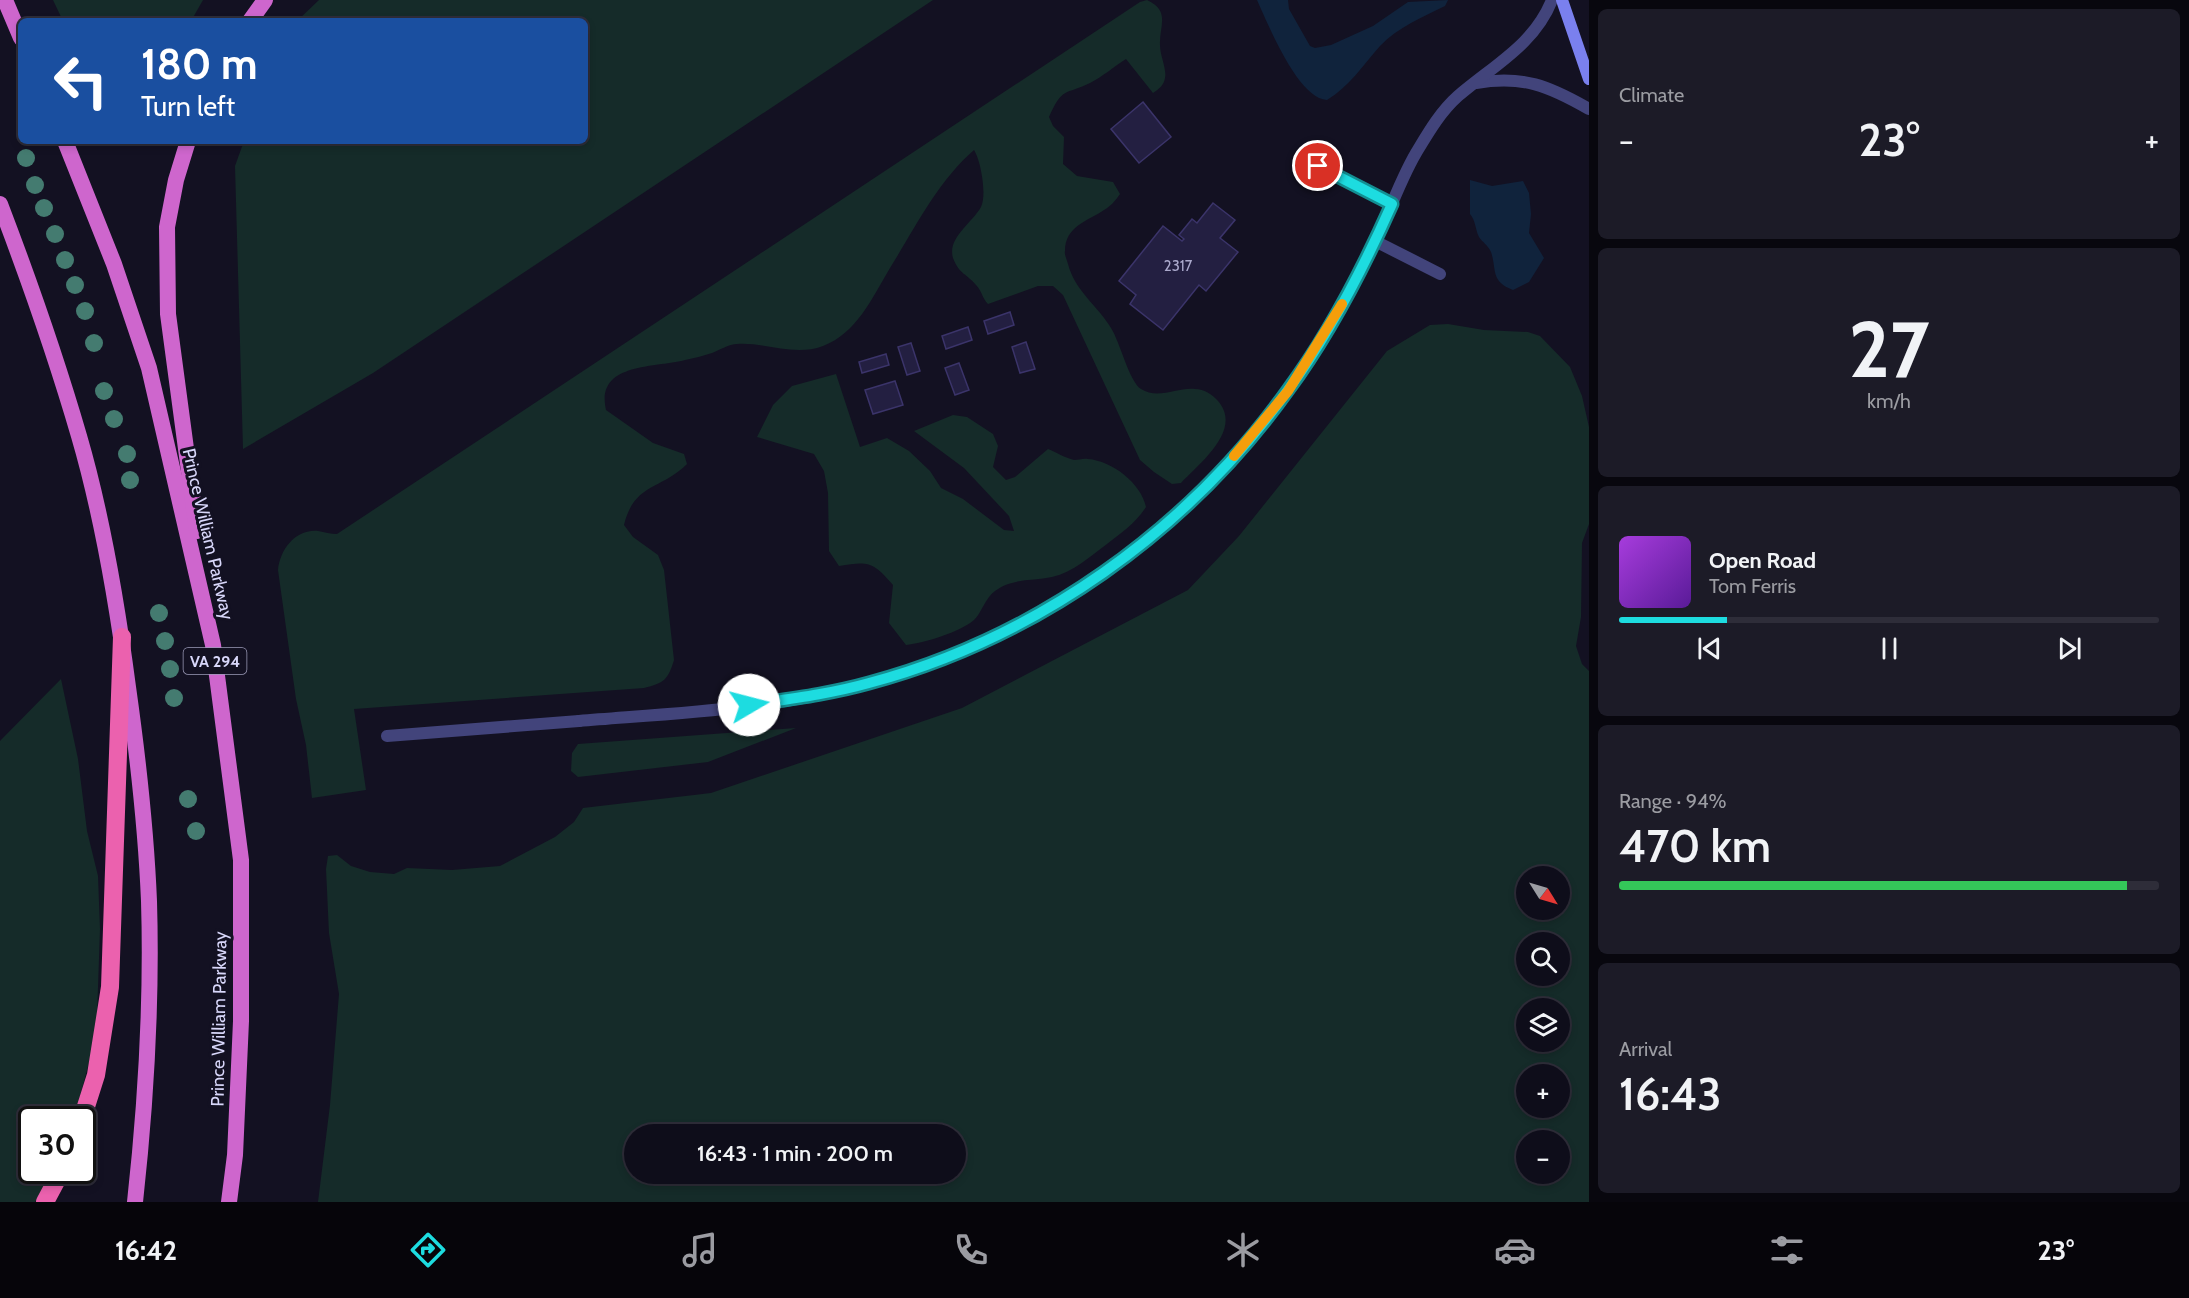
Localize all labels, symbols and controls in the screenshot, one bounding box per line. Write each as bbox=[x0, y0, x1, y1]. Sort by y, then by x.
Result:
text: 180 m bbox=[141, 38, 257, 90]
icon: left bbox=[42, 42, 120, 120]
text: Climate bbox=[1619, 83, 1684, 107]
text: Turn left bbox=[141, 90, 235, 123]
text: 23° bbox=[1858, 113, 1920, 167]
text: − bbox=[1619, 120, 1634, 160]
text: + bbox=[2144, 120, 2159, 160]
pin bbox=[1292, 140, 1343, 191]
icon: arrive bbox=[1301, 149, 1334, 182]
house number: 2317 bbox=[1164, 257, 1193, 275]
text: 27 bbox=[1848, 302, 1930, 397]
text: km/h bbox=[1867, 389, 1911, 413]
street label: Prince William Parkway bbox=[178, 446, 238, 622]
text: Open Road bbox=[1709, 547, 1816, 574]
text: Tom Ferris bbox=[1709, 574, 1796, 598]
icon: previous bbox=[1693, 632, 1726, 665]
icon: pause bbox=[1873, 632, 1906, 665]
icon: next bbox=[2053, 632, 2086, 665]
road number: VA 294 bbox=[184, 648, 246, 674]
position arrow bbox=[717, 673, 781, 737]
text: Range · 94% bbox=[1619, 789, 1727, 813]
text: 470 km bbox=[1619, 819, 1771, 873]
north arrow bbox=[1516, 866, 1570, 920]
map controls bbox=[1516, 866, 1570, 1184]
street label: Prince William Parkway bbox=[206, 931, 232, 1107]
button: search bbox=[1516, 932, 1570, 986]
button: layers bbox=[1516, 998, 1570, 1052]
text: Arrival bbox=[1619, 1037, 1672, 1061]
button: + bbox=[1516, 1064, 1570, 1118]
text: 16:43 bbox=[1619, 1067, 1722, 1121]
speed limit sign: 30 bbox=[18, 1106, 96, 1184]
button: − bbox=[1516, 1130, 1570, 1184]
text: 16:43 · 1 min · 200 m bbox=[697, 1140, 893, 1167]
icon: directions bbox=[407, 1229, 449, 1271]
icon: music bbox=[679, 1229, 721, 1271]
icon: phone bbox=[950, 1229, 992, 1271]
icon: climate bbox=[1222, 1229, 1264, 1271]
icon: car bbox=[1494, 1229, 1536, 1271]
icon: filters bbox=[1766, 1229, 1808, 1271]
text: 16:42 bbox=[115, 1234, 177, 1267]
text: 23° bbox=[2037, 1234, 2074, 1267]

